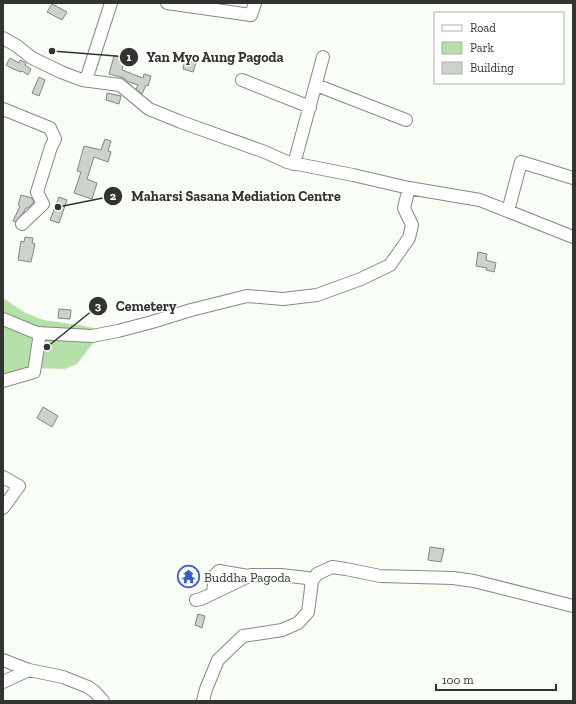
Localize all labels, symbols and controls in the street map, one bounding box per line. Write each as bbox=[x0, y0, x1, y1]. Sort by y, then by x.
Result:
legend bbox=[434, 12, 564, 84]
text: Road bbox=[470, 21, 496, 35]
text: Park bbox=[470, 41, 495, 55]
callout: Yan Myo Aung Pagoda bbox=[119, 44, 292, 70]
text: Yan Myo Aung Pagoda bbox=[146, 49, 284, 66]
text: 1 bbox=[127, 50, 132, 64]
text: Building bbox=[470, 61, 514, 75]
callout: Maharsi Sasana Mediation Centre bbox=[103, 183, 348, 209]
text: Maharsi Sasana Mediation Centre bbox=[131, 188, 341, 205]
text: 2 bbox=[110, 189, 117, 203]
callout: Cemetery bbox=[88, 293, 184, 319]
text: Cemetery bbox=[116, 298, 177, 315]
text: 3 bbox=[95, 299, 102, 313]
temple icon: Buddha Pagoda bbox=[176, 564, 202, 590]
place label: Buddha Pagoda bbox=[204, 570, 292, 585]
scale bar bbox=[436, 666, 556, 692]
text: 100 m bbox=[442, 673, 474, 687]

